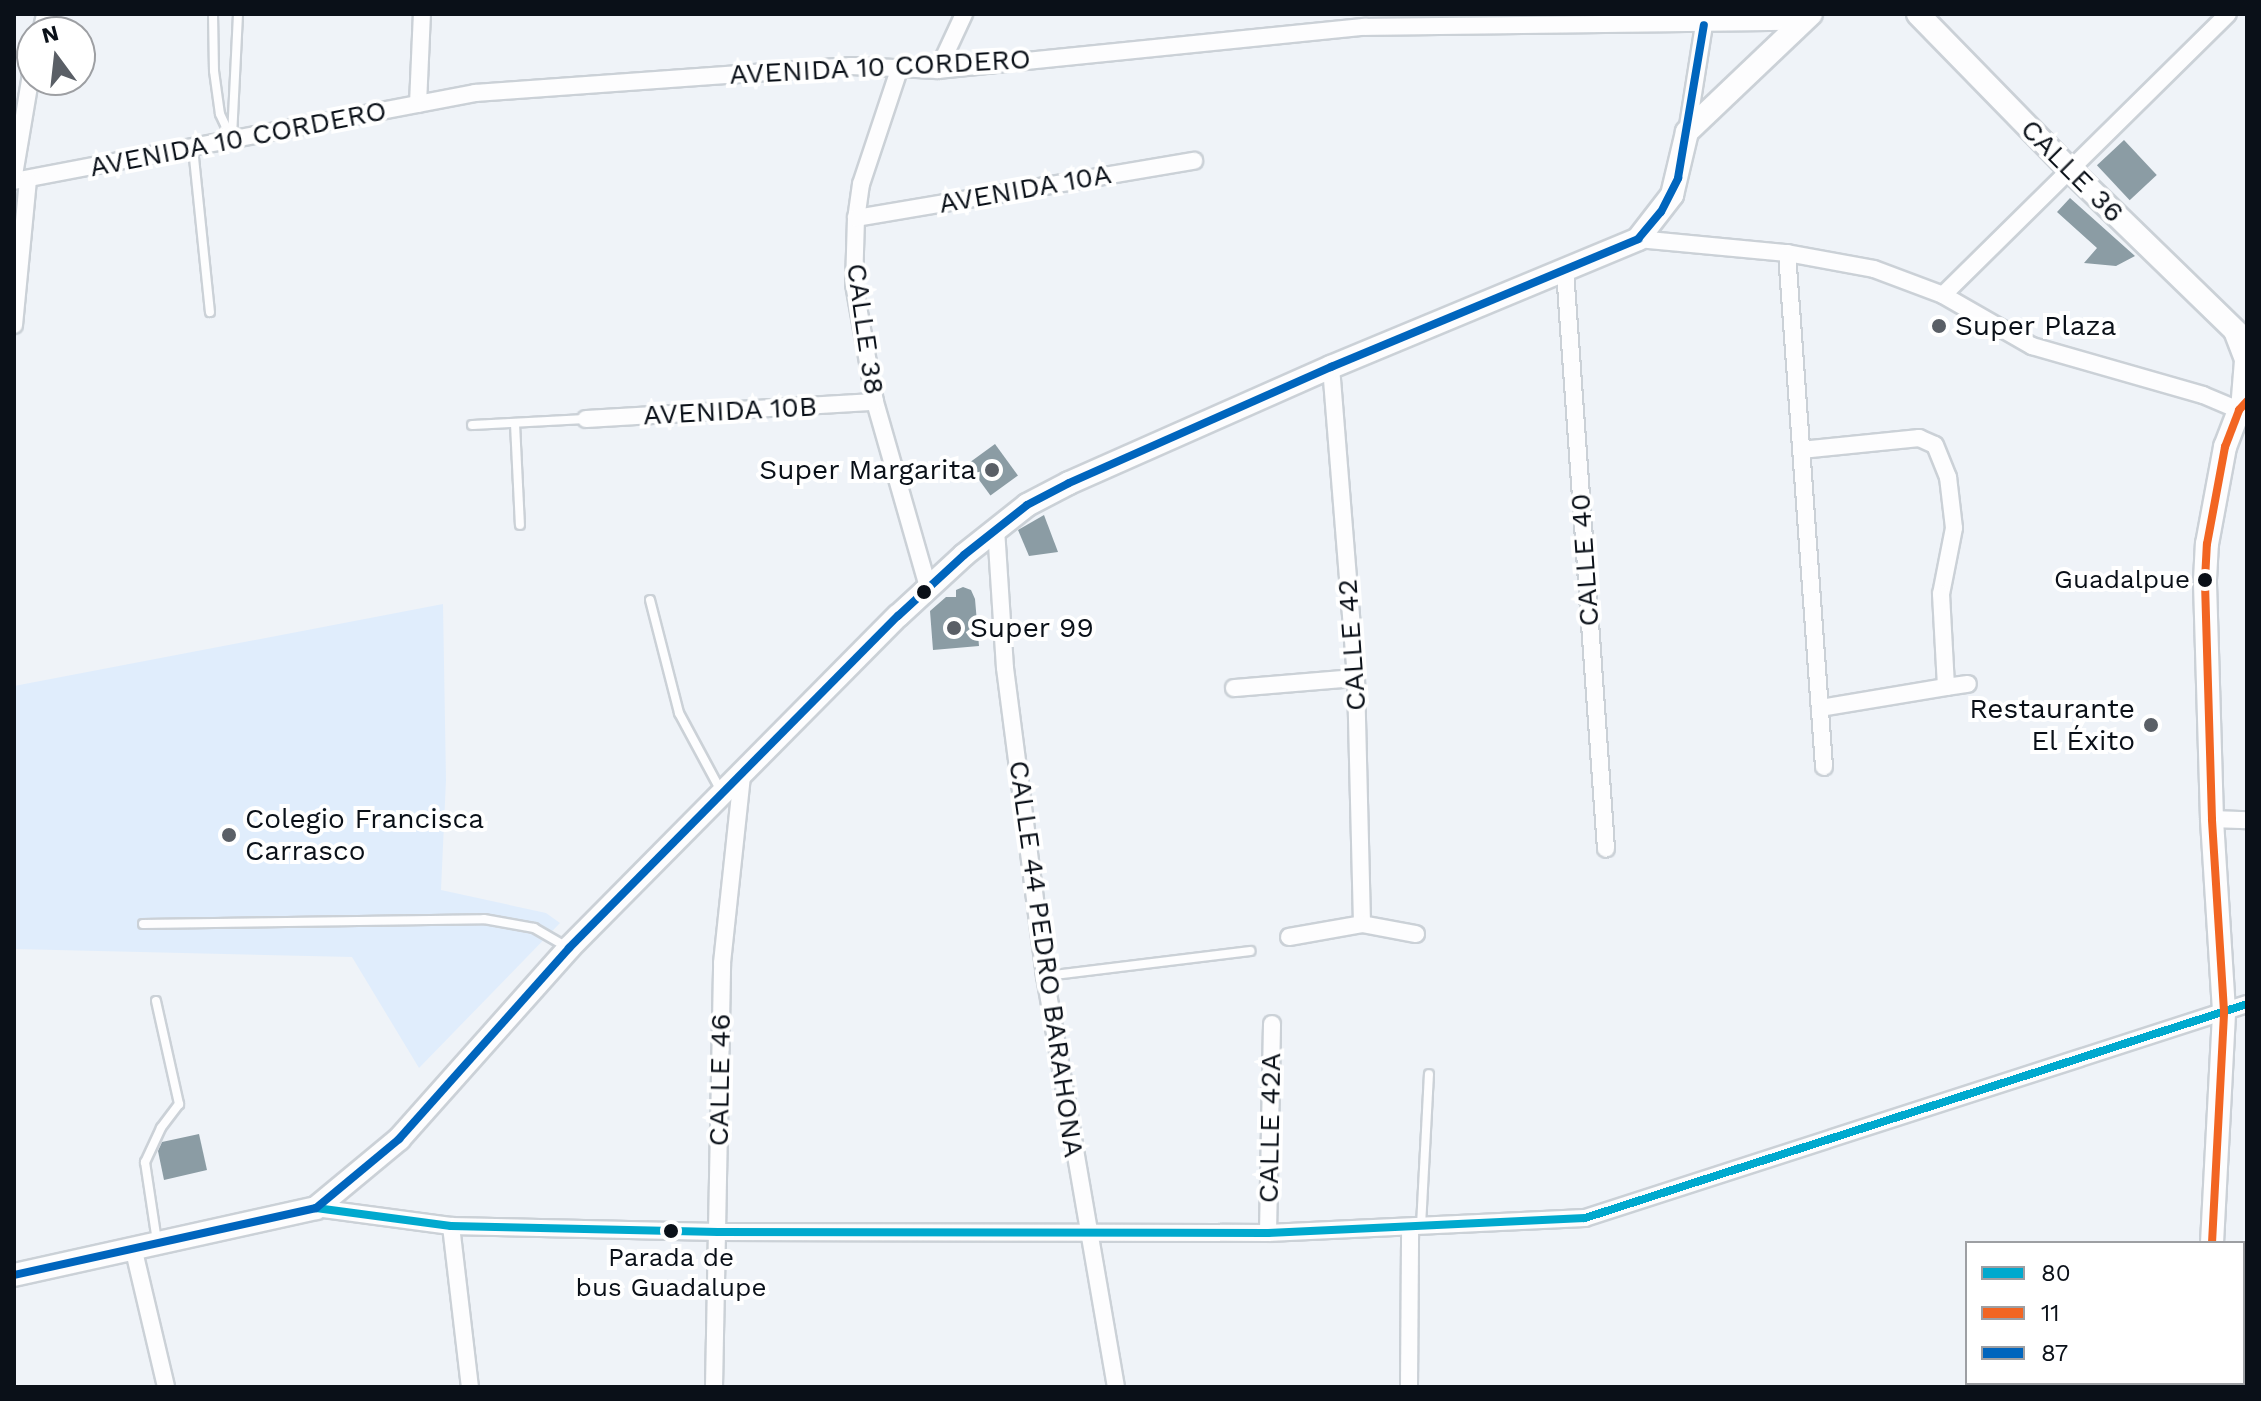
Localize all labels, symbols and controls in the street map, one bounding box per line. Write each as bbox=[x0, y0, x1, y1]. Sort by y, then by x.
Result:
north arrow bbox=[16, 16, 96, 96]
text: N bbox=[39, 20, 61, 48]
street label: AVENIDA 10 CORDERO bbox=[728, 42, 1032, 92]
street label: AVENIDA 10 CORDERO bbox=[86, 94, 390, 184]
street label: CALLE 36 bbox=[2013, 112, 2131, 230]
street label: AVENIDA 10A bbox=[935, 157, 1115, 221]
street label: CALLE 38 bbox=[839, 261, 891, 397]
place label: Super Plaza bbox=[1955, 309, 2117, 343]
marker: Super Plaza bbox=[1930, 317, 1948, 335]
street label: AVENIDA 10B bbox=[641, 390, 819, 432]
place label: Super Margarita bbox=[759, 453, 976, 487]
marker: Super Margarita bbox=[983, 461, 1001, 479]
street label: CALLE 40 bbox=[1564, 492, 1606, 628]
place label: Guadalpue bbox=[2054, 564, 2190, 596]
marker: Guadalpue bbox=[2197, 572, 2213, 588]
street label: CALLE 42 bbox=[1331, 578, 1373, 712]
unlabelled marker bbox=[916, 584, 932, 600]
place label: Super 99 bbox=[970, 611, 1094, 645]
marker: Super 99 bbox=[945, 619, 963, 637]
place label: Restaurante El Éxito bbox=[1969, 692, 2135, 758]
marker: Restaurante El Éxito bbox=[2142, 716, 2160, 734]
street label: CALLE 44 PEDRO BARAHONA bbox=[1001, 758, 1091, 1160]
place label: Colegio Francisca Carrasco bbox=[245, 802, 484, 868]
marker: Colegio Francisca Carrasco bbox=[220, 826, 238, 844]
street label: CALLE 46 bbox=[702, 1013, 738, 1147]
street label: CALLE 42A bbox=[1252, 1052, 1288, 1204]
marker: Parada de bus Guadalupe bbox=[663, 1223, 679, 1239]
legend bbox=[1965, 1241, 2245, 1385]
place label: Parada de bus Guadalupe bbox=[576, 1242, 766, 1304]
text: 80 bbox=[2041, 1259, 2071, 1287]
text: 11 bbox=[2041, 1299, 2060, 1327]
text: 87 bbox=[2041, 1339, 2068, 1367]

